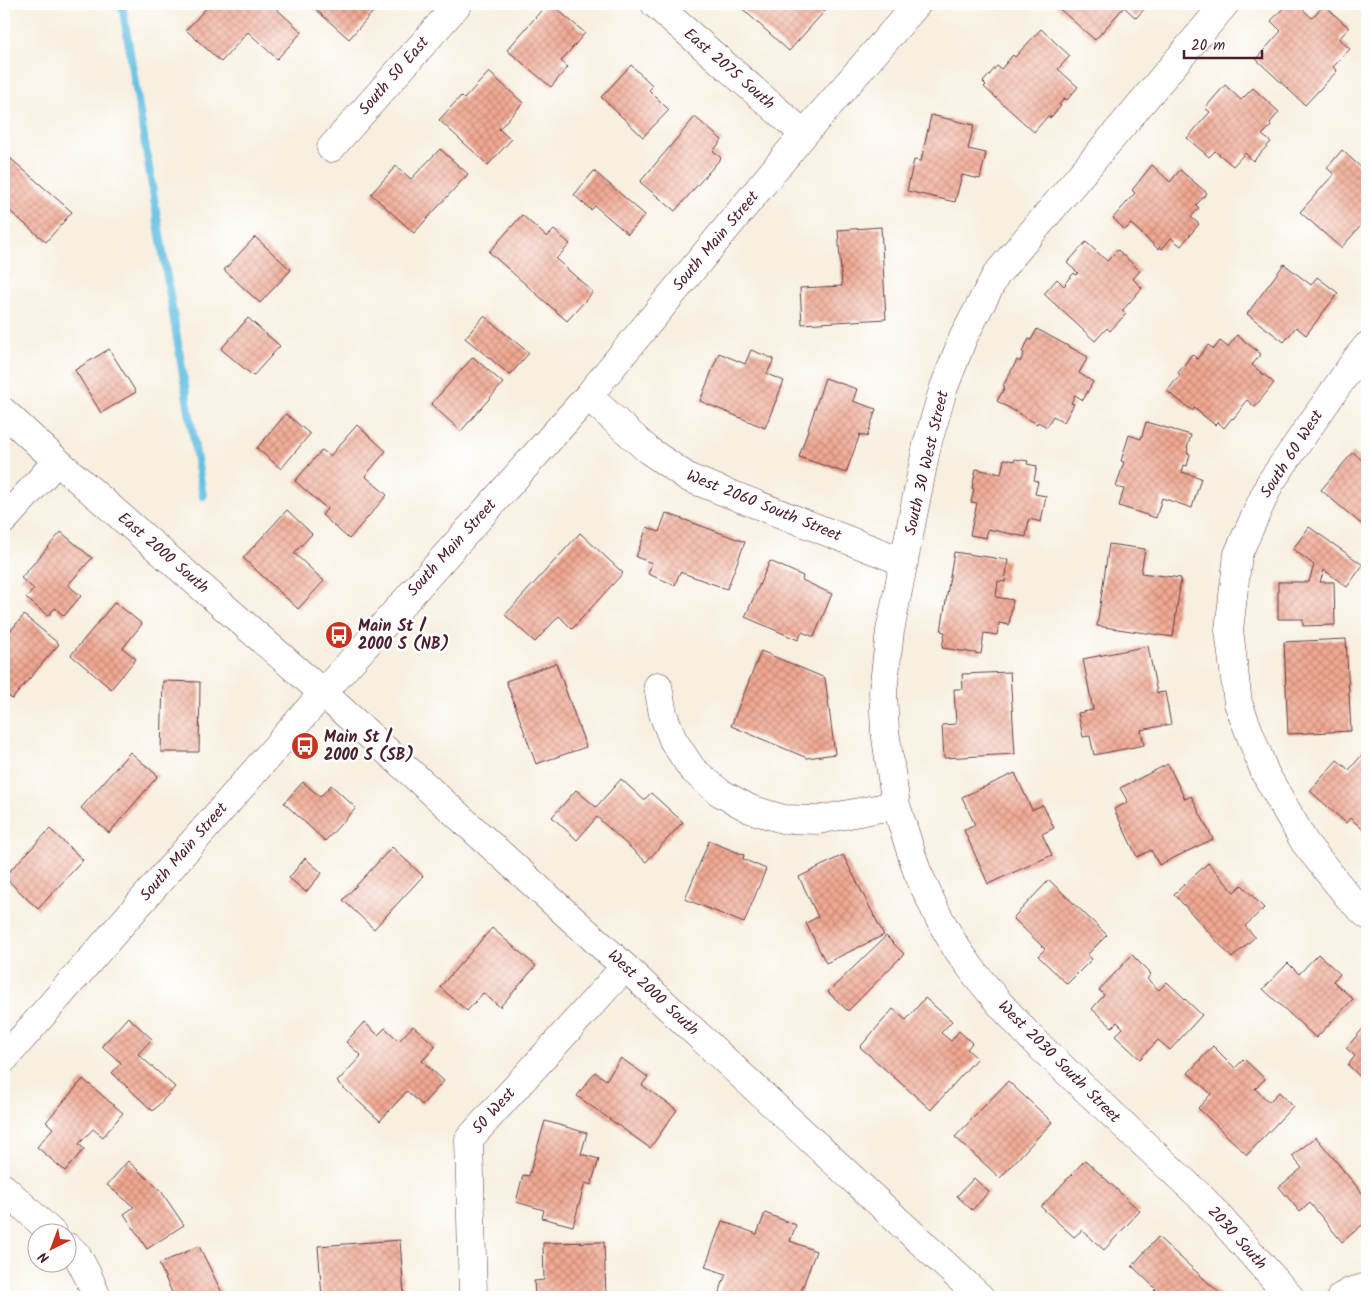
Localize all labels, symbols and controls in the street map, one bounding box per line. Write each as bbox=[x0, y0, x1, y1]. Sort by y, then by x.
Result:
street label: East 2075 South bbox=[678, 22, 780, 116]
scale bar bbox=[1184, 28, 1261, 60]
street label: South 50 East bbox=[353, 30, 436, 121]
text: 20 m bbox=[1191, 34, 1225, 58]
street label: South Main Street bbox=[667, 185, 766, 297]
street label: South 30 West Street bbox=[898, 387, 956, 538]
street label: South 60 West bbox=[1254, 404, 1330, 503]
street label: West 2060 South Street bbox=[683, 464, 846, 549]
street label: South Main Street bbox=[401, 493, 503, 602]
street label: East 2000 South bbox=[112, 506, 214, 600]
place label: Main St / 2000 S (NB) bbox=[358, 614, 449, 657]
bus stop icon: Main St / 2000 S (NB) bbox=[324, 620, 354, 650]
place label: Main St / 2000 S (SB) bbox=[324, 725, 414, 768]
bus stop icon: Main St / 2000 S (SB) bbox=[290, 731, 320, 761]
street label: South Main Street bbox=[134, 796, 235, 907]
street label: West 2000 South bbox=[602, 944, 704, 1042]
street label: West 2030 South Street bbox=[992, 995, 1127, 1130]
street label: 50 West bbox=[466, 1081, 522, 1140]
street label: 2030 South bbox=[1201, 1200, 1273, 1276]
north arrow bbox=[28, 1224, 78, 1274]
text: N bbox=[33, 1246, 55, 1268]

